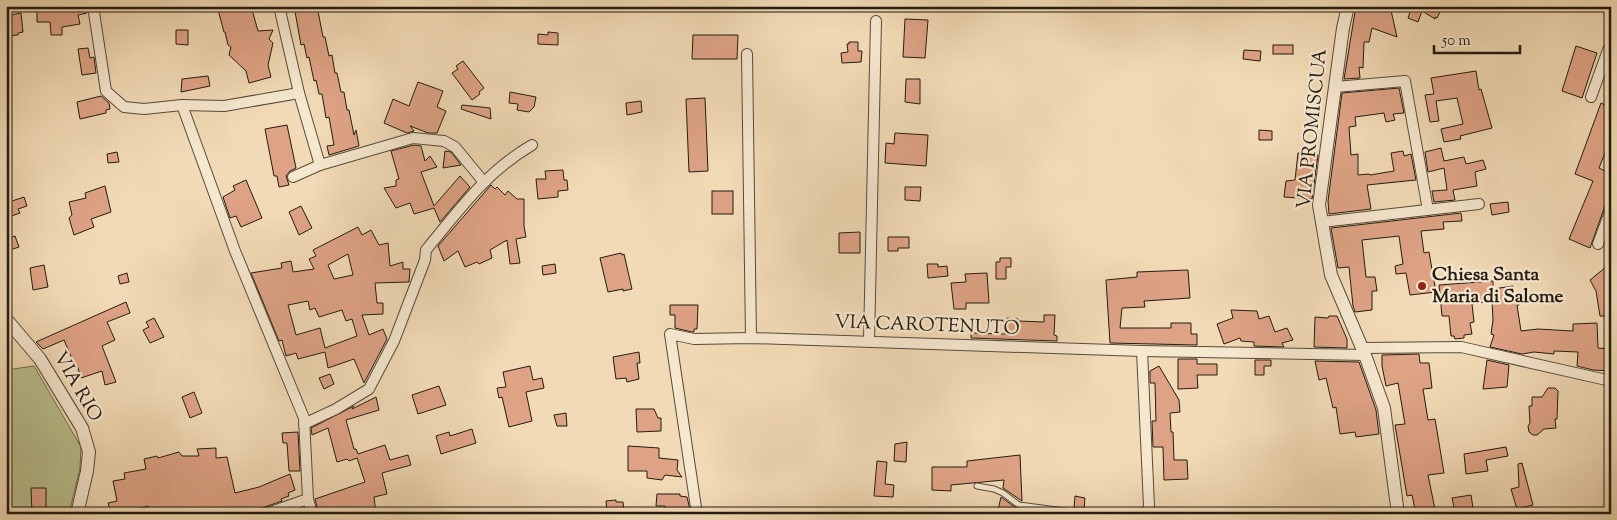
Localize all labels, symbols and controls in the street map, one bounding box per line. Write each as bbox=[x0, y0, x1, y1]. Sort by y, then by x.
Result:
scale bar bbox=[1434, 22, 1521, 54]
text: 50 m bbox=[1441, 31, 1471, 52]
street label: VIA PROMISCUA bbox=[1291, 47, 1335, 210]
place label: Chiesa Santa Maria di Salome bbox=[1432, 262, 1564, 311]
marker: Chiesa Santa Maria di Salome bbox=[1416, 280, 1428, 292]
street label: VIA CAROTENUTO bbox=[834, 309, 1020, 343]
street label: VIA RIO bbox=[46, 347, 108, 427]

